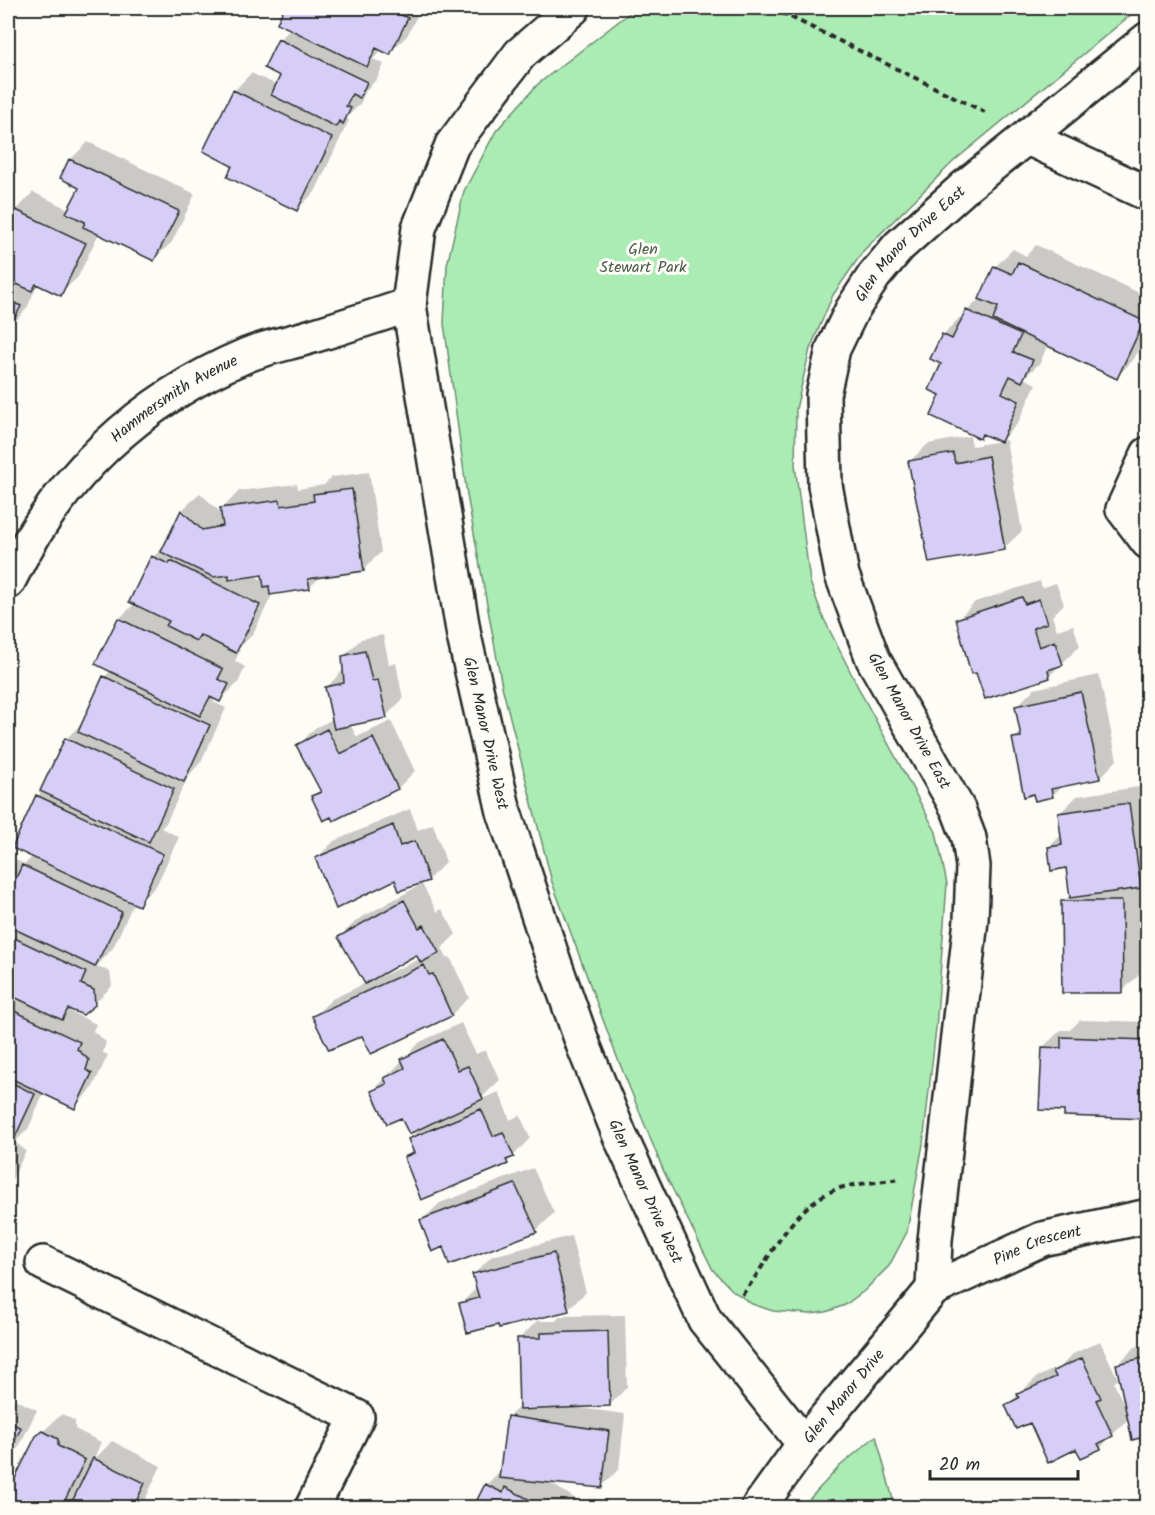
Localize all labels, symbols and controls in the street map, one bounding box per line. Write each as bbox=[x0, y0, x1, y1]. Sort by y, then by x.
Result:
street label: Glen Manor Drive East bbox=[848, 179, 972, 307]
park label: Glen Stewart Park bbox=[599, 237, 687, 280]
street label: Hammersmith Avenue bbox=[105, 348, 242, 449]
street label: Glen Manor Drive East bbox=[861, 648, 957, 795]
street label: Glen Manor Drive West bbox=[457, 654, 516, 813]
street label: Glen Manor Drive West bbox=[602, 1115, 690, 1268]
street label: Pine Crescent bbox=[989, 1218, 1084, 1272]
street label: Glen Manor Drive bbox=[797, 1343, 891, 1449]
scale bar bbox=[930, 1443, 1078, 1481]
text: 20 m bbox=[939, 1451, 980, 1480]

